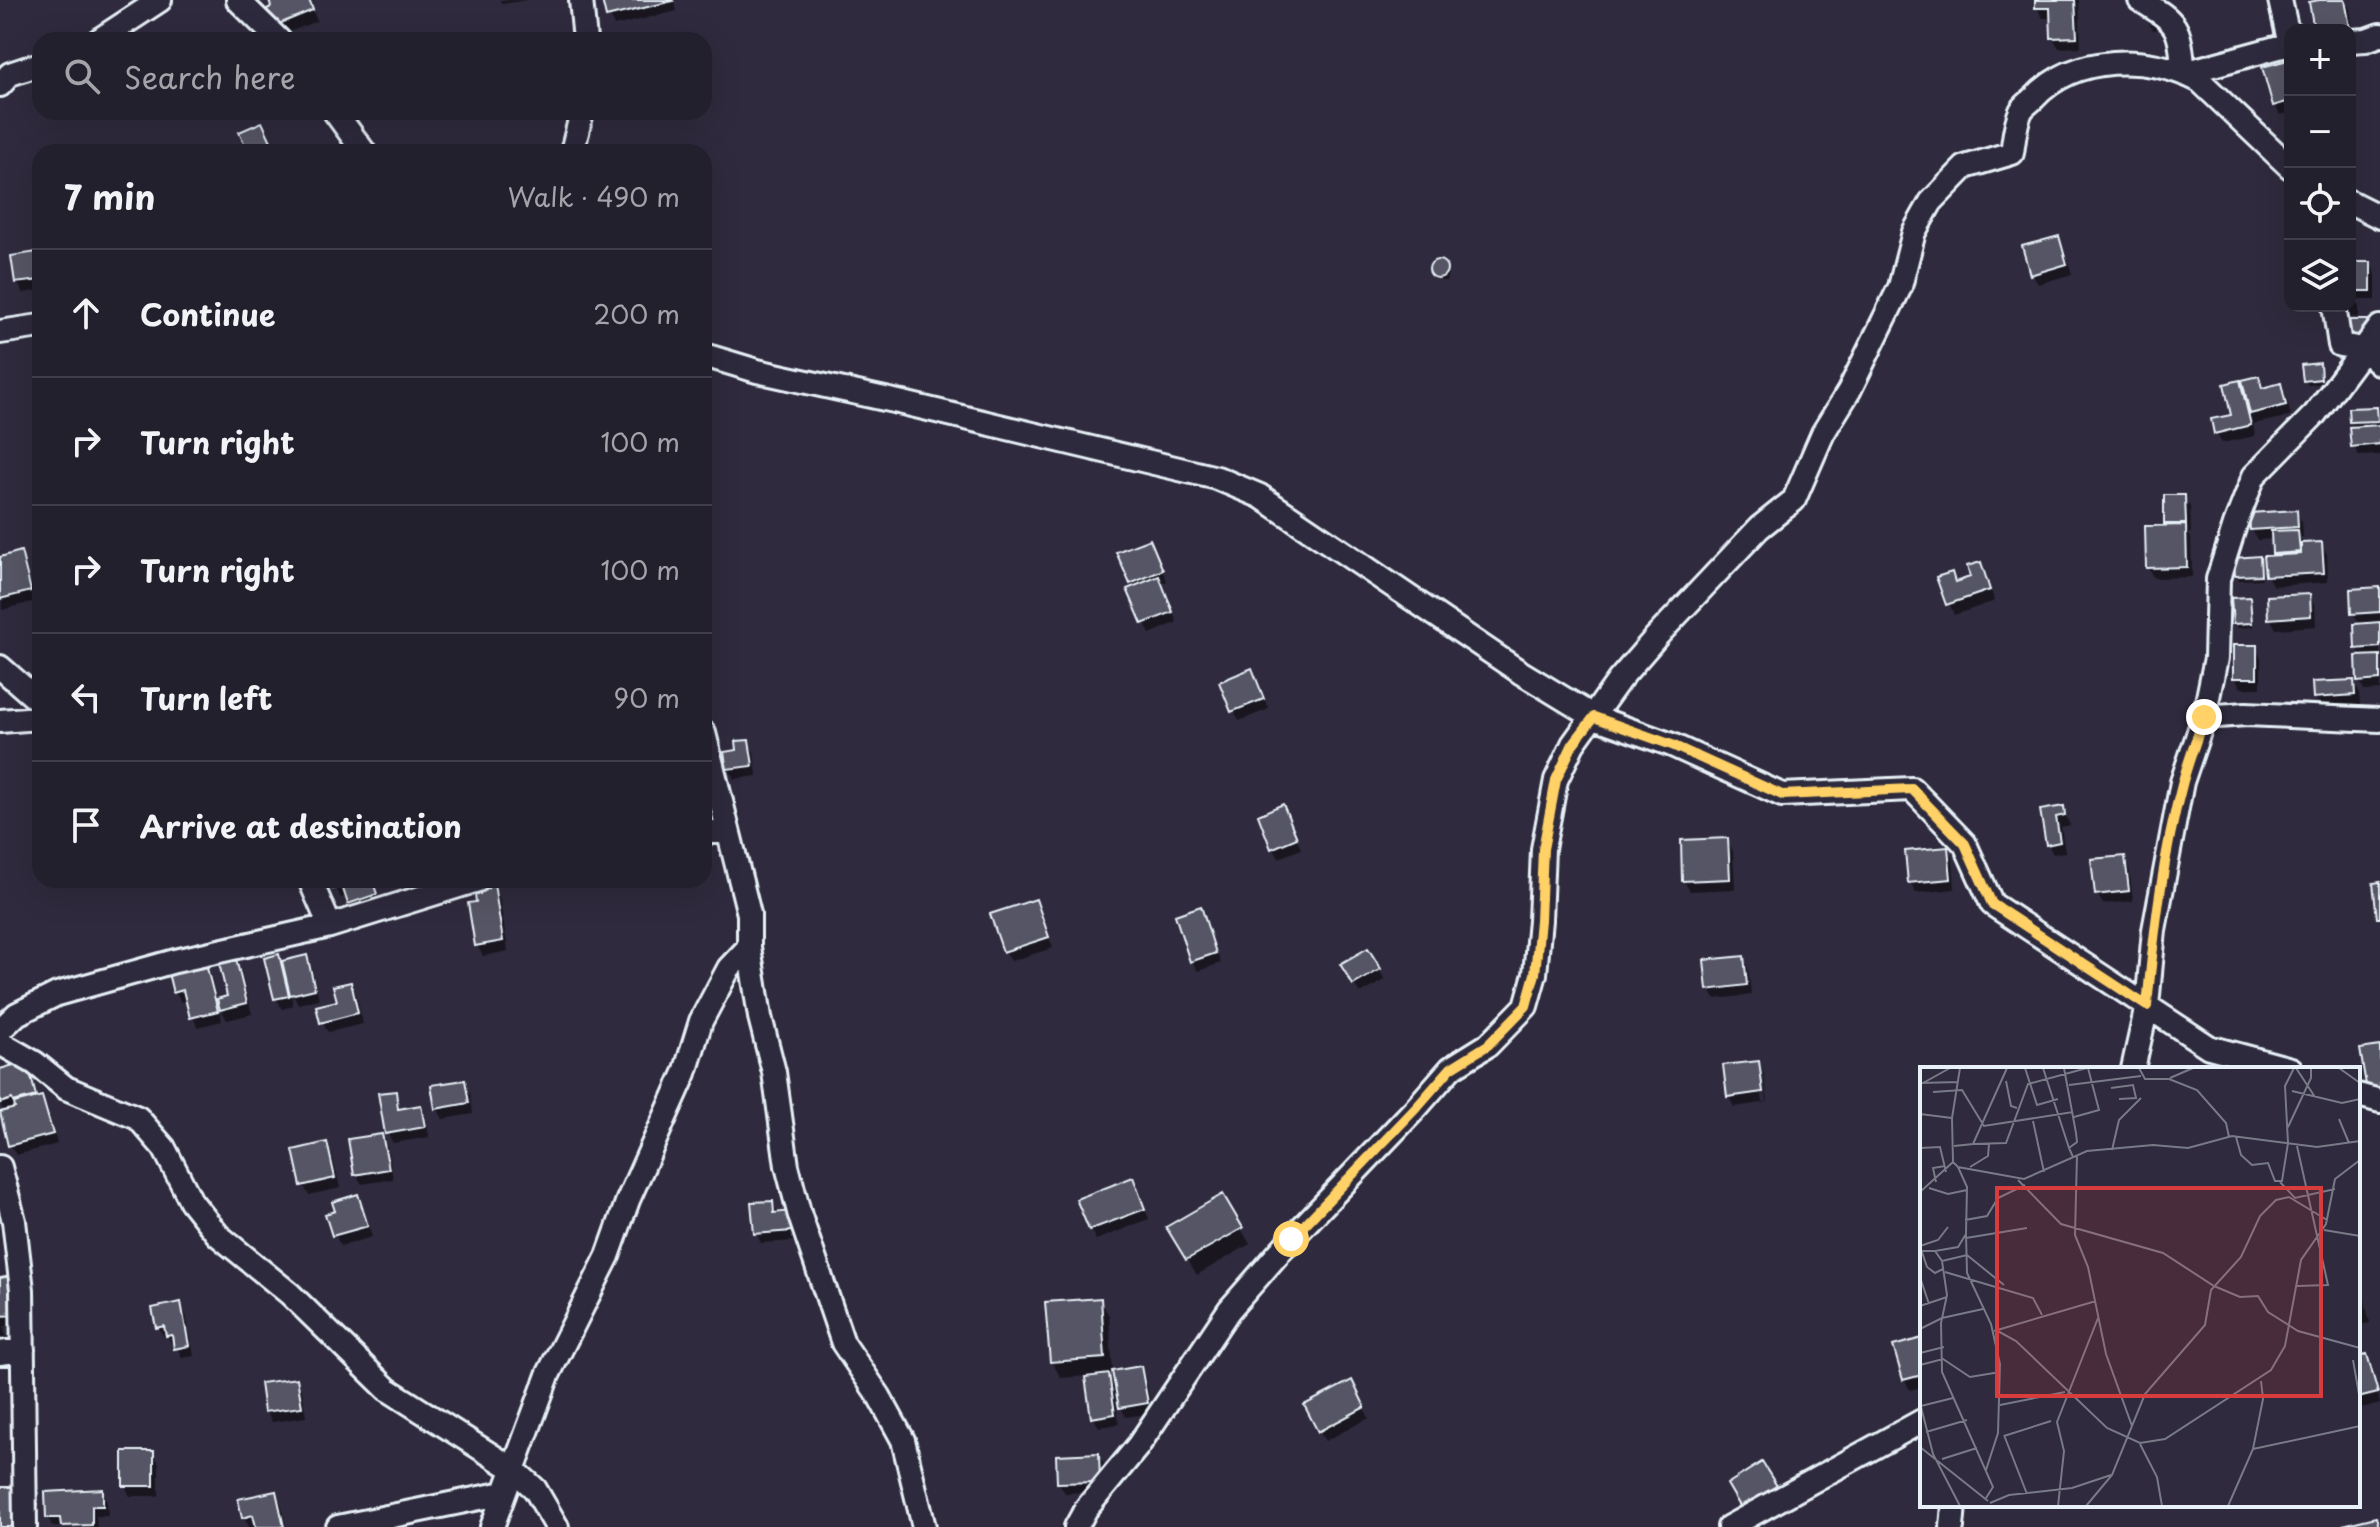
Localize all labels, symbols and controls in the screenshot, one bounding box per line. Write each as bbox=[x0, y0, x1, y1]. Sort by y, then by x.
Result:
map controls bbox=[2284, 24, 2356, 312]
button: + bbox=[2284, 24, 2356, 96]
search box bbox=[32, 32, 712, 120]
icon: search bbox=[60, 54, 104, 98]
text: Search here bbox=[124, 54, 296, 99]
button: − bbox=[2284, 96, 2356, 168]
button: locate bbox=[2284, 168, 2356, 240]
text: 7 min bbox=[64, 170, 155, 222]
text: Walk · 490 m bbox=[508, 177, 680, 216]
button: layers bbox=[2284, 240, 2356, 312]
icon: ahead bbox=[64, 291, 108, 335]
text: Continue bbox=[140, 291, 275, 336]
text: 200 m bbox=[593, 294, 680, 333]
icon: right bbox=[64, 419, 108, 463]
text: Turn right bbox=[140, 419, 295, 464]
text: 100 m bbox=[600, 422, 680, 461]
icon: right bbox=[64, 547, 108, 591]
text: Turn right bbox=[140, 547, 295, 592]
text: 100 m bbox=[600, 550, 680, 589]
icon: left bbox=[64, 675, 108, 719]
text: Turn left bbox=[140, 675, 272, 720]
text: 90 m bbox=[613, 678, 680, 717]
route end bbox=[2186, 699, 2222, 735]
icon: arrive bbox=[64, 803, 108, 847]
text: Arrive at destination bbox=[140, 803, 462, 848]
inset map bbox=[1920, 1067, 2360, 1507]
route start bbox=[1273, 1221, 1309, 1257]

